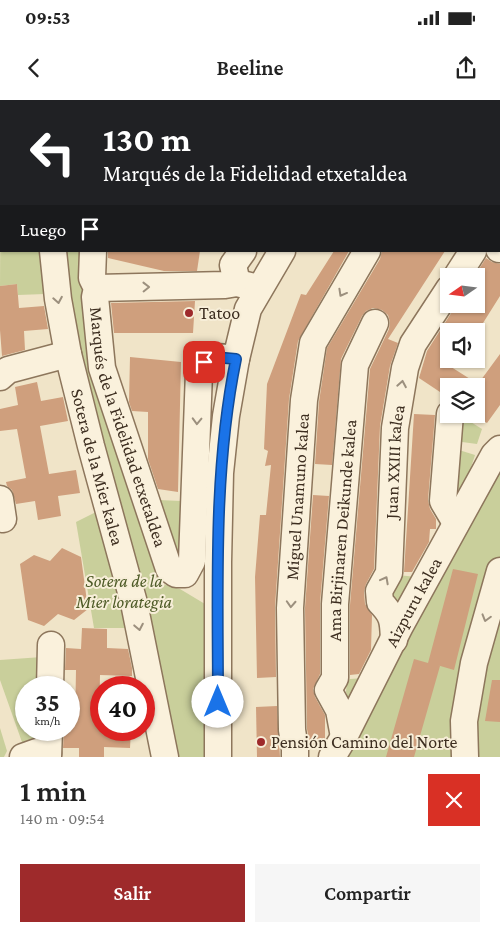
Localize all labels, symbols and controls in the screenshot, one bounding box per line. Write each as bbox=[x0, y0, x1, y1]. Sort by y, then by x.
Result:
text: 09:53 bbox=[25, 7, 70, 28]
icon: back bbox=[20, 54, 48, 82]
icon: share bbox=[452, 54, 480, 82]
text: Beeline bbox=[216, 55, 284, 80]
icon: left bbox=[20, 120, 85, 185]
text: 130 m bbox=[103, 120, 191, 159]
text: Marqués de la Fidelidad etxetaldea bbox=[103, 161, 407, 186]
icon: arrive bbox=[76, 215, 104, 243]
text: Luego bbox=[20, 219, 66, 240]
north arrow bbox=[440, 268, 485, 312]
map controls bbox=[440, 268, 485, 423]
one-way arrow bbox=[142, 281, 150, 292]
one-way arrow bbox=[338, 288, 348, 297]
one-way arrow bbox=[52, 295, 62, 304]
place label: Tatoo bbox=[199, 303, 240, 323]
street label: Marqués de la Fidelidad etxetaldea bbox=[86, 306, 171, 549]
marker: Tatoo bbox=[183, 307, 195, 319]
button: sound bbox=[440, 323, 485, 368]
pin bbox=[183, 341, 225, 383]
icon: arrive bbox=[190, 348, 218, 376]
button: layers bbox=[440, 378, 485, 423]
one-way arrow bbox=[396, 380, 406, 389]
street label: Sotera de la Mier kalea bbox=[67, 387, 128, 548]
street label: Juan XXIII kalea bbox=[381, 403, 409, 521]
street label: Miguel Unamuno kalea bbox=[282, 412, 313, 581]
one-way arrow bbox=[192, 417, 203, 425]
street label: Ama Birjinaren Deikunde kalea bbox=[325, 419, 360, 641]
street label: Aizpuru kalea bbox=[381, 554, 446, 650]
park label: Sotera de la Mier lorategia bbox=[75, 571, 173, 612]
one-way arrow bbox=[379, 577, 389, 586]
one-way arrow bbox=[285, 601, 296, 609]
one-way arrow bbox=[482, 614, 492, 622]
one-way arrow bbox=[134, 623, 144, 631]
position arrow bbox=[191, 675, 243, 727]
speed limit sign: 40 bbox=[90, 676, 155, 741]
text: 35 bbox=[35, 689, 60, 716]
text: km/h bbox=[35, 714, 60, 728]
place label: Pensión Camino del Norte bbox=[271, 732, 457, 752]
marker: Pensión Camino del Norte bbox=[255, 736, 267, 748]
text: 1 min bbox=[20, 774, 87, 807]
button: close bbox=[428, 774, 480, 826]
text: 140 m · 09:54 bbox=[20, 810, 105, 827]
button: Salir bbox=[20, 864, 245, 922]
button: Compartir bbox=[255, 864, 480, 922]

